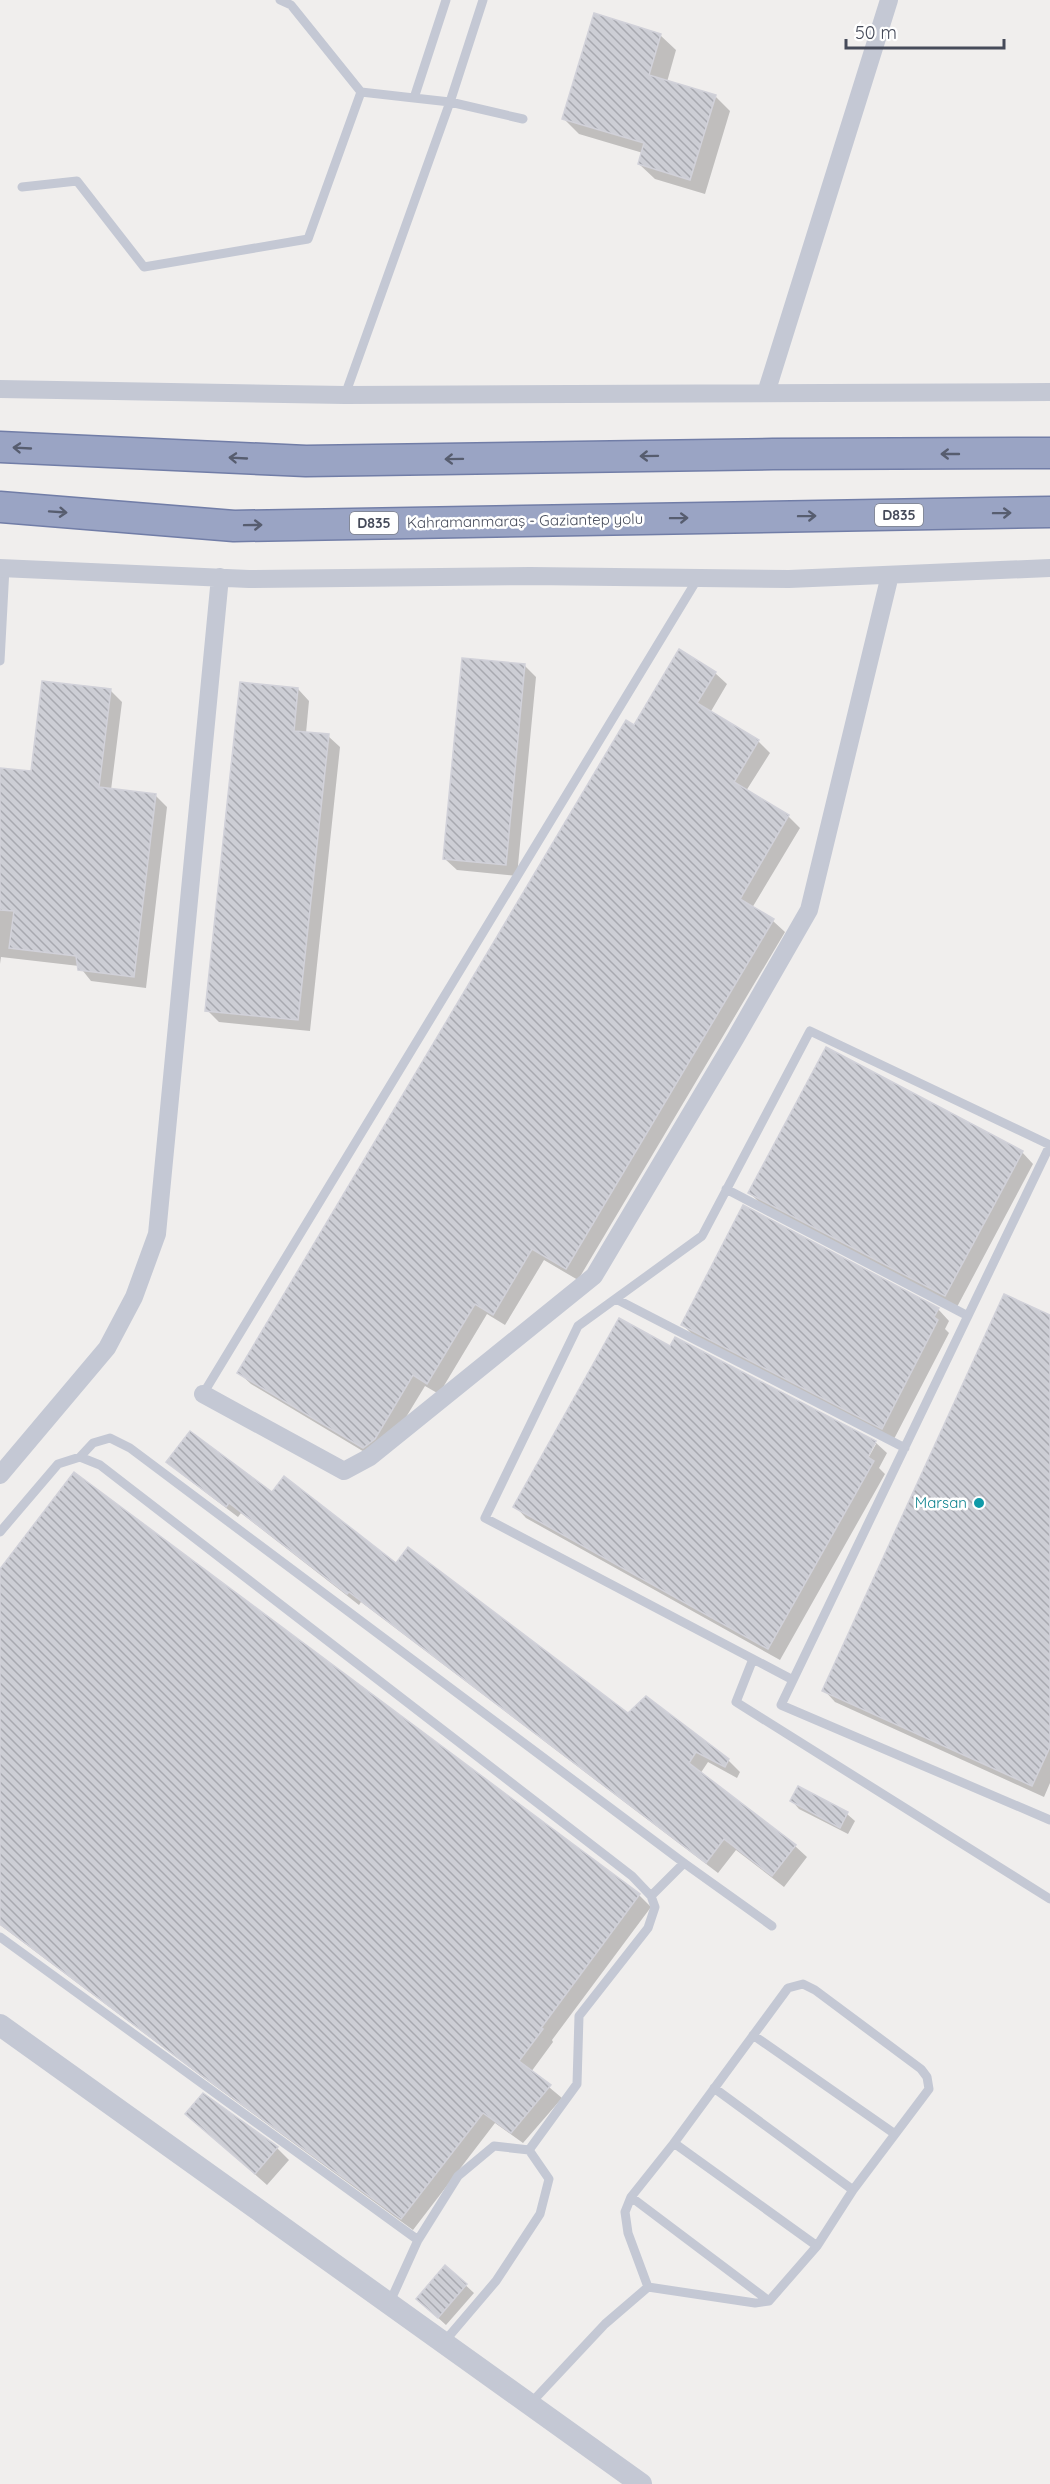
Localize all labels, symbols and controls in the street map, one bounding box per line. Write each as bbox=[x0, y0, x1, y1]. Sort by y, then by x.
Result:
scale bar bbox=[846, 12, 1004, 50]
text: 50 m bbox=[855, 21, 897, 44]
one-way arrow bbox=[12, 443, 32, 454]
one-way arrow bbox=[940, 448, 960, 460]
one-way arrow bbox=[639, 450, 659, 462]
one-way arrow bbox=[228, 453, 248, 464]
one-way arrow bbox=[444, 453, 464, 465]
road number: D835 bbox=[875, 504, 923, 526]
one-way arrow bbox=[48, 507, 68, 518]
one-way arrow bbox=[992, 507, 1012, 519]
street label: Kahramanmaraş - Gaziantep yolu bbox=[407, 509, 643, 532]
one-way arrow bbox=[797, 510, 817, 522]
road number: D835 bbox=[350, 512, 398, 534]
one-way arrow bbox=[668, 512, 688, 524]
one-way arrow bbox=[242, 519, 262, 531]
place label: Marsan bbox=[915, 1493, 967, 1512]
marker: Marsan bbox=[972, 1496, 986, 1510]

